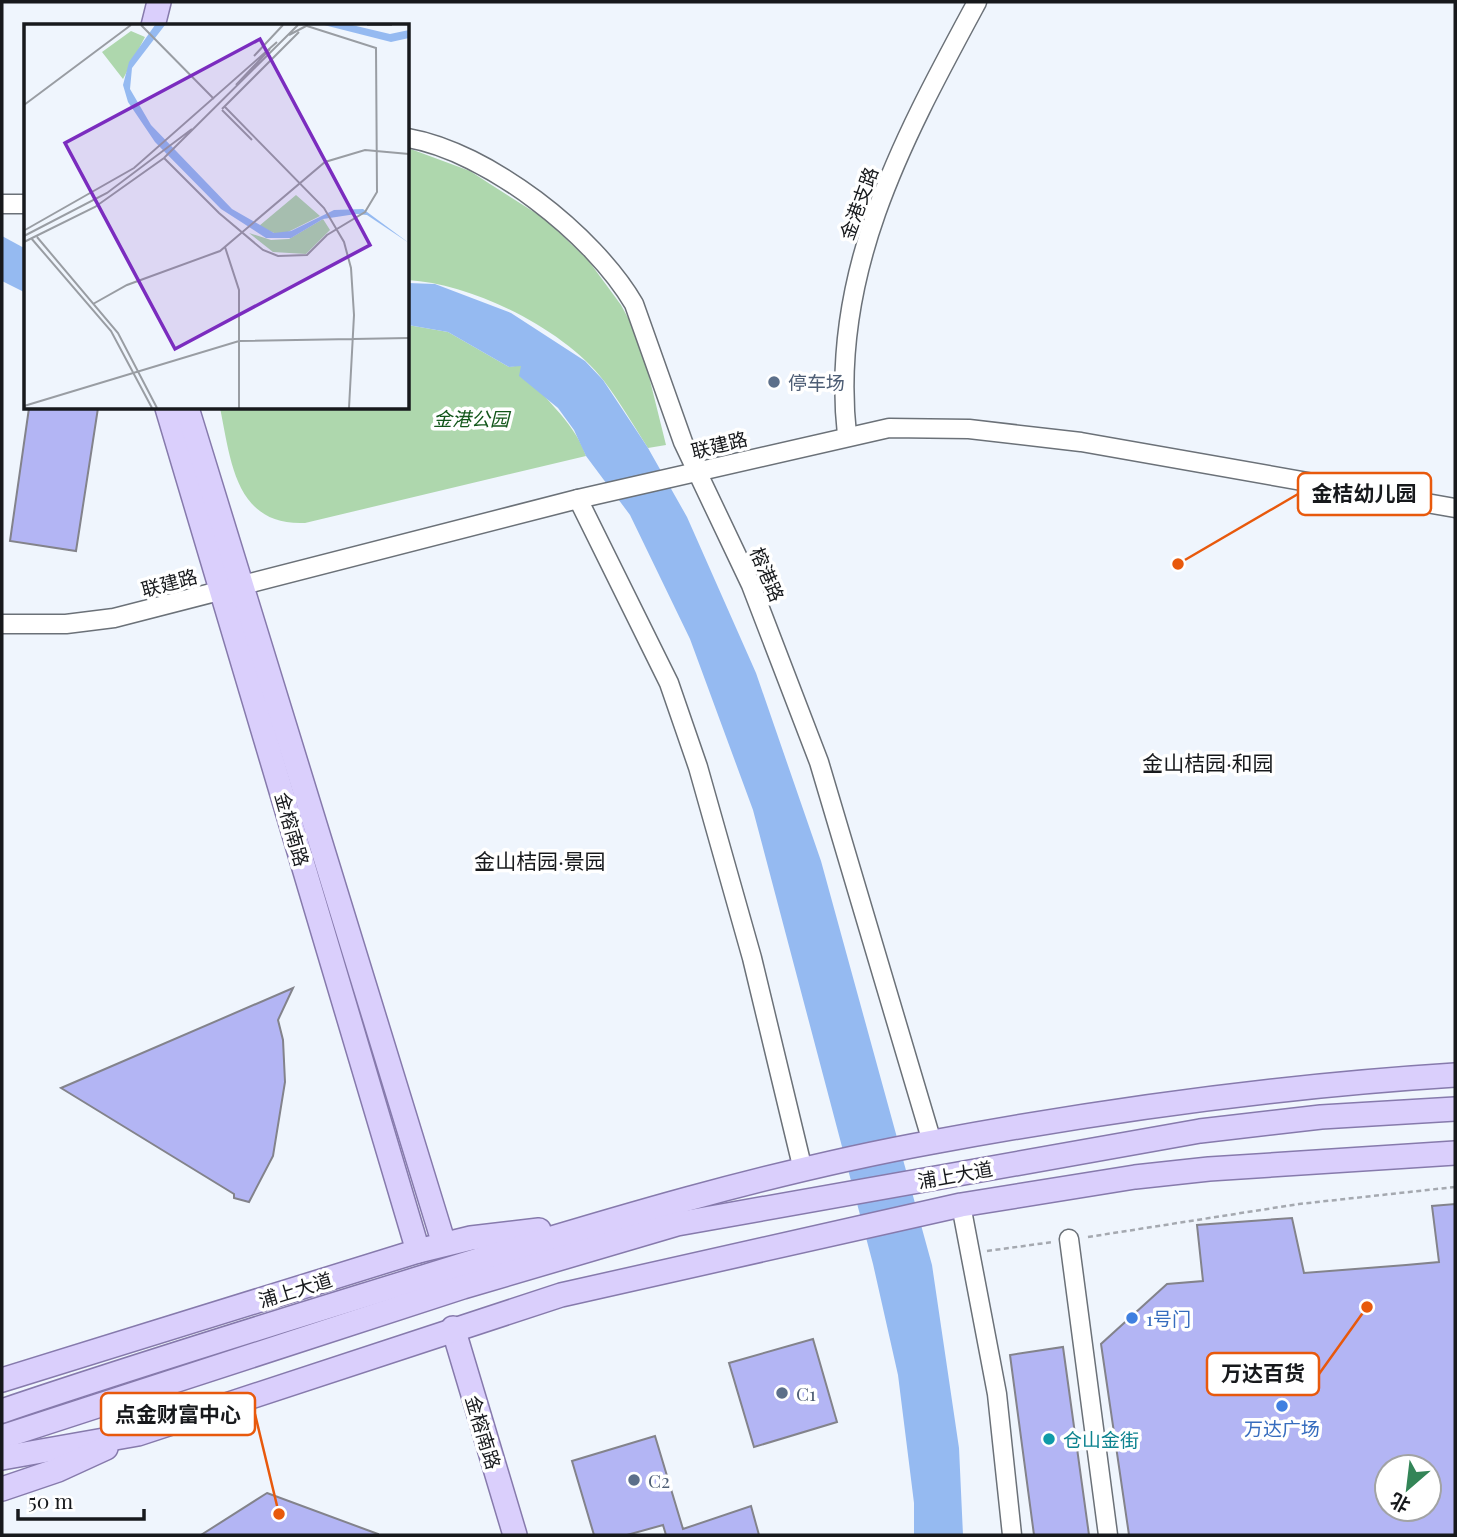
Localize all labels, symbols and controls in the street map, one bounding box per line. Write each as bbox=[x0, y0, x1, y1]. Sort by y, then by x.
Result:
inset map bbox=[24, 24, 410, 410]
street label: 金港支路 bbox=[833, 163, 883, 243]
place label: 停车场 bbox=[788, 369, 845, 395]
marker: 停车场 bbox=[766, 374, 782, 390]
park label: 金港公园 bbox=[433, 405, 512, 431]
street label: 联建路 bbox=[688, 424, 750, 464]
callout: 金桔幼儿园 bbox=[1298, 473, 1431, 515]
text: 金桔幼儿园 bbox=[1312, 478, 1417, 506]
street label: 榕港路 bbox=[745, 543, 791, 605]
street label: 联建路 bbox=[138, 562, 200, 602]
district label: 金山桔园·和园 bbox=[1142, 748, 1274, 776]
street label: 金榕南路 bbox=[270, 789, 316, 869]
district label: 金山桔园·景园 bbox=[474, 846, 606, 874]
street label: 浦上大道 bbox=[915, 1155, 995, 1193]
street label: 浦上大道 bbox=[255, 1265, 335, 1313]
place label: 1号门 bbox=[1146, 1305, 1191, 1331]
marker: 1号门 bbox=[1124, 1310, 1140, 1326]
callout: 万达百货 bbox=[1207, 1353, 1319, 1395]
text: 万达百货 bbox=[1221, 1358, 1305, 1386]
place label: C1 bbox=[796, 1380, 816, 1406]
marker: C1 bbox=[774, 1385, 790, 1401]
street label: 金榕南路 bbox=[460, 1392, 508, 1472]
callout: 点金财富中心 bbox=[101, 1393, 255, 1435]
marker: 万达广场 bbox=[1274, 1398, 1290, 1414]
text: 点金财富中心 bbox=[115, 1399, 241, 1427]
place label: 万达广场 bbox=[1244, 1415, 1320, 1441]
place label: 仓山金街 bbox=[1063, 1426, 1139, 1452]
marker: 仓山金街 bbox=[1041, 1431, 1057, 1447]
north arrow bbox=[1373, 1453, 1443, 1523]
place label: C2 bbox=[648, 1467, 670, 1493]
marker: C2 bbox=[626, 1472, 642, 1488]
scale bar bbox=[18, 1478, 144, 1522]
text: 50 m bbox=[28, 1486, 74, 1514]
text: 北 bbox=[1385, 1488, 1414, 1520]

